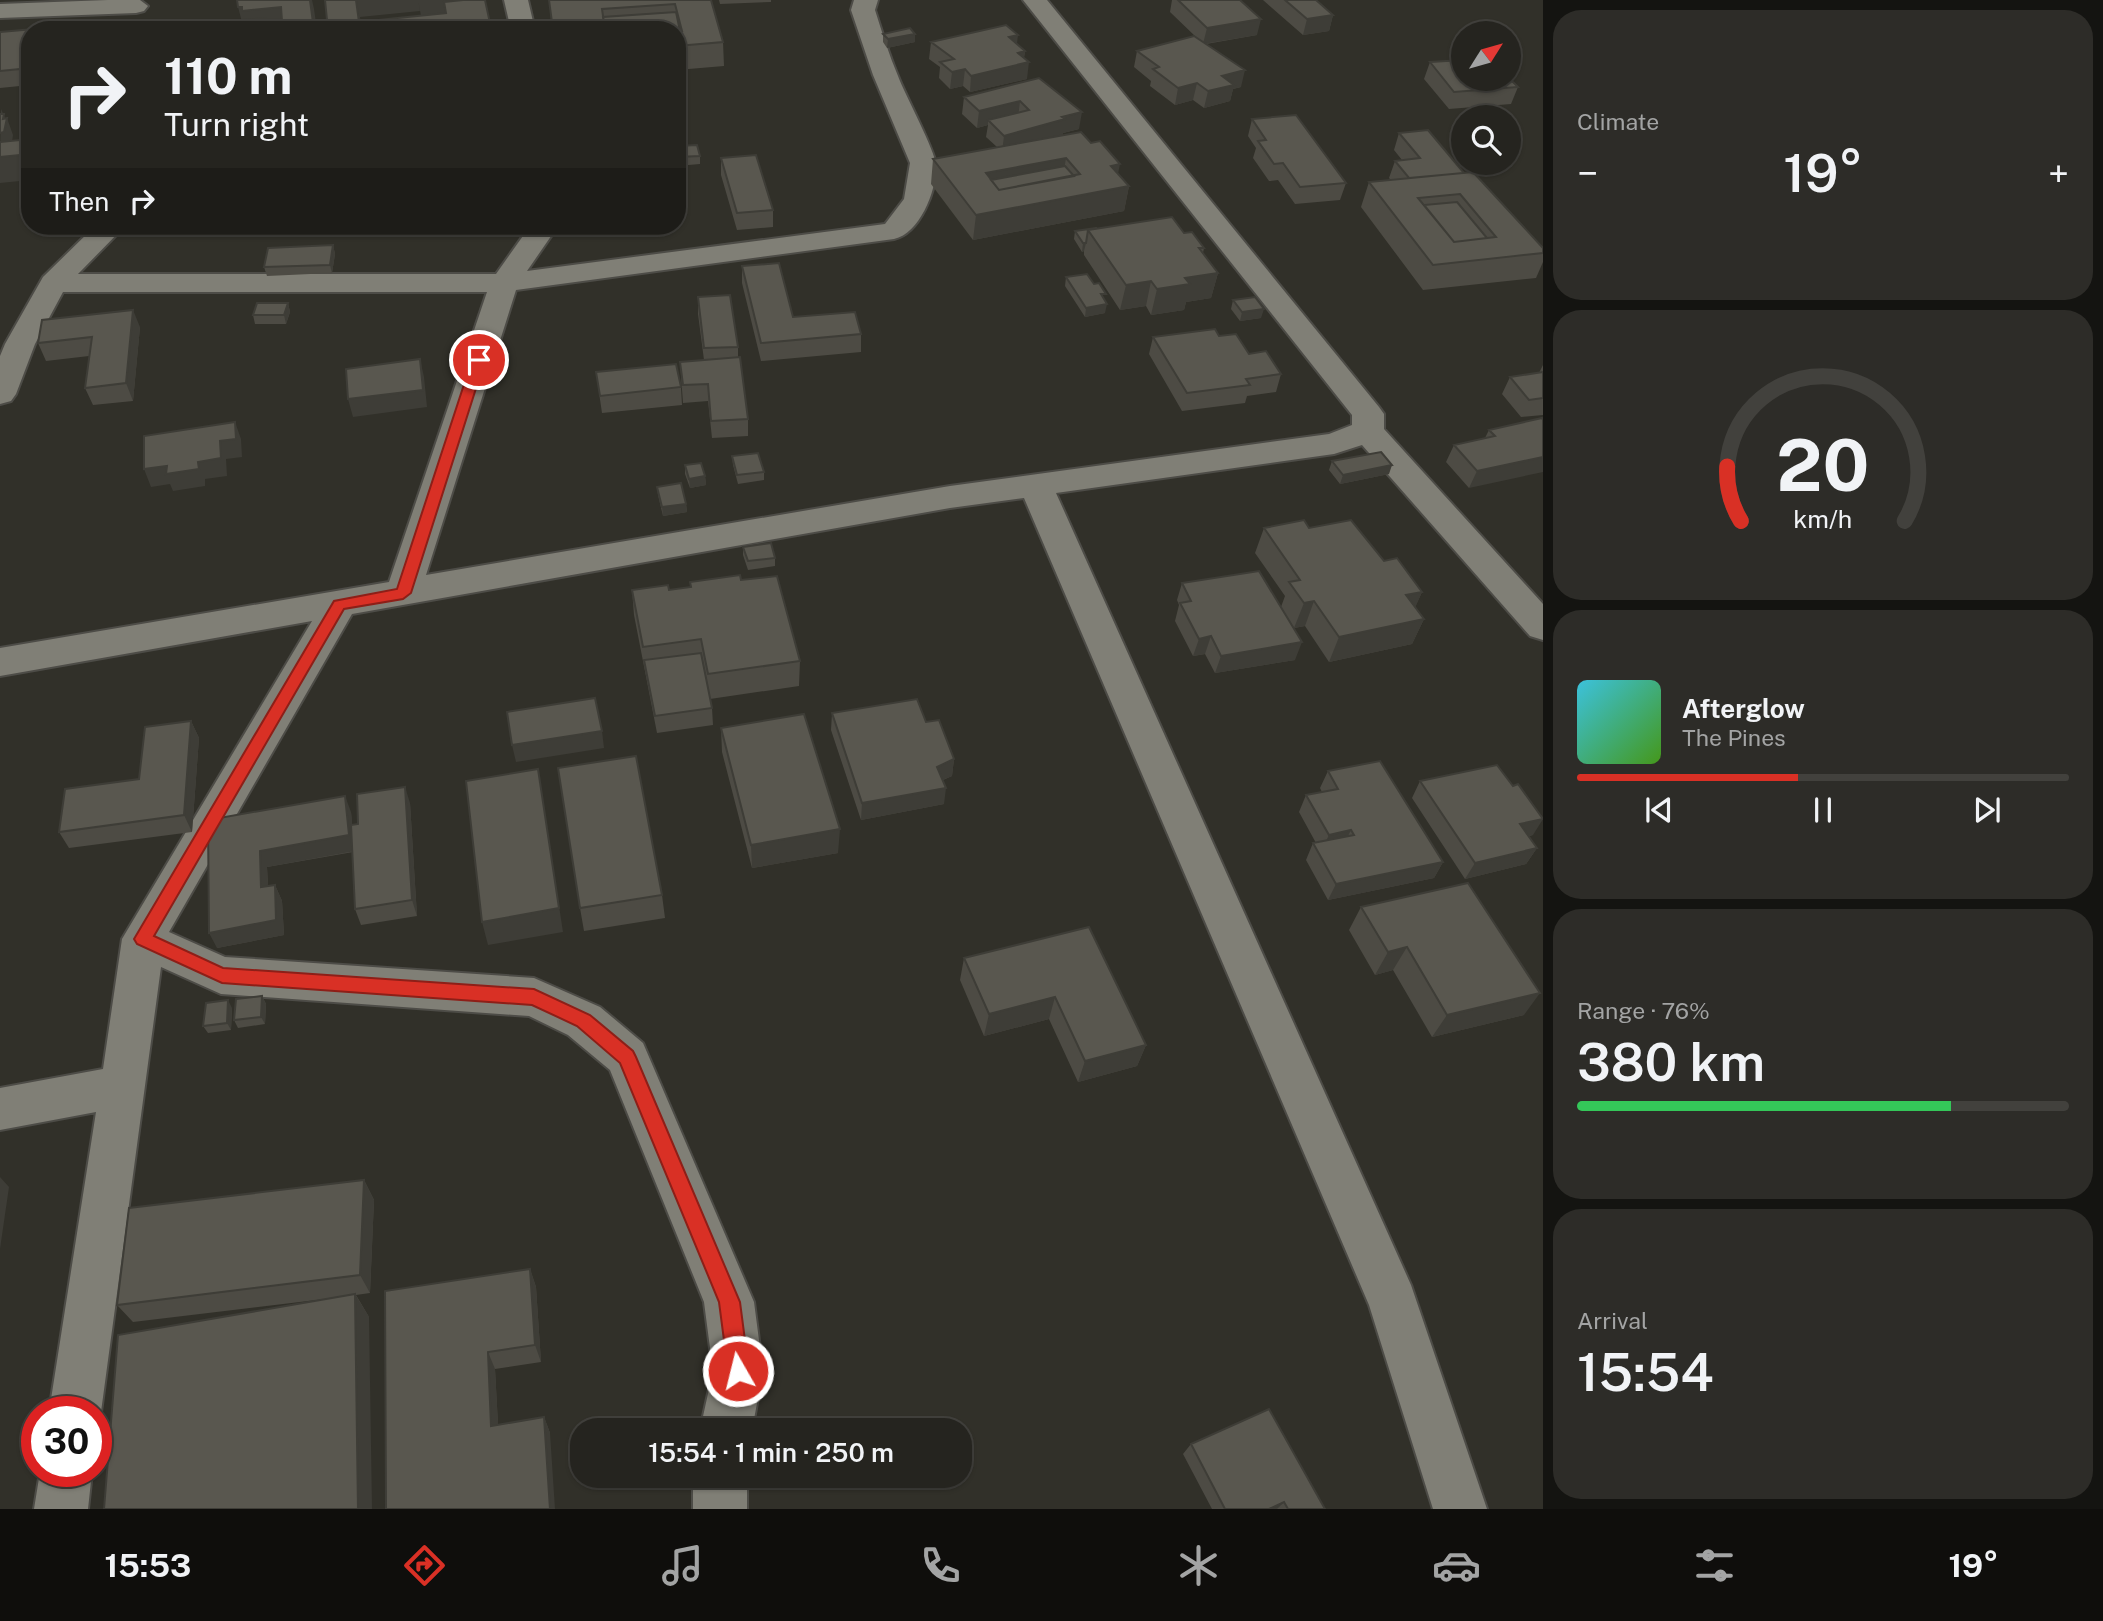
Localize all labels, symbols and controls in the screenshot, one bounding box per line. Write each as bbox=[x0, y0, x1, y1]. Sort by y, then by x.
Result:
north arrow bbox=[1451, 21, 1521, 91]
map controls bbox=[1451, 21, 1521, 175]
text: 110 m bbox=[164, 47, 292, 105]
icon: right bbox=[49, 49, 140, 140]
button: search bbox=[1451, 105, 1521, 175]
text: Turn right bbox=[164, 106, 309, 143]
text: Climate bbox=[1577, 108, 1659, 135]
text: 19° bbox=[1783, 143, 1863, 204]
text: − bbox=[1577, 151, 1598, 196]
text: + bbox=[2048, 151, 2069, 196]
icon: right bbox=[123, 182, 161, 220]
text: Then bbox=[49, 186, 109, 217]
pin bbox=[449, 330, 509, 390]
icon: arrive bbox=[460, 341, 498, 379]
text: 20 bbox=[1776, 422, 1870, 507]
text: km/h bbox=[1794, 503, 1852, 533]
text: Afterglow bbox=[1682, 693, 1805, 724]
text: The Pines bbox=[1682, 724, 1786, 751]
icon: previous bbox=[1640, 791, 1678, 829]
icon: pause bbox=[1804, 791, 1842, 829]
icon: next bbox=[1968, 791, 2006, 829]
text: Range · 76% bbox=[1577, 997, 1710, 1024]
text: 380 km bbox=[1577, 1032, 1765, 1093]
text: Arrival bbox=[1577, 1307, 1648, 1334]
position arrow bbox=[701, 1334, 775, 1408]
text: 15:54 bbox=[1577, 1342, 1714, 1403]
speed limit sign: 30 bbox=[21, 1396, 112, 1487]
text: 15:54 · 1 min · 250 m bbox=[648, 1437, 894, 1468]
icon: directions bbox=[400, 1541, 449, 1590]
icon: music bbox=[658, 1541, 707, 1590]
icon: phone bbox=[916, 1541, 965, 1590]
icon: climate bbox=[1174, 1541, 1223, 1590]
icon: car bbox=[1432, 1541, 1481, 1590]
icon: filters bbox=[1690, 1541, 1739, 1590]
text: 15:53 bbox=[105, 1547, 191, 1584]
text: 19° bbox=[1948, 1547, 1998, 1584]

